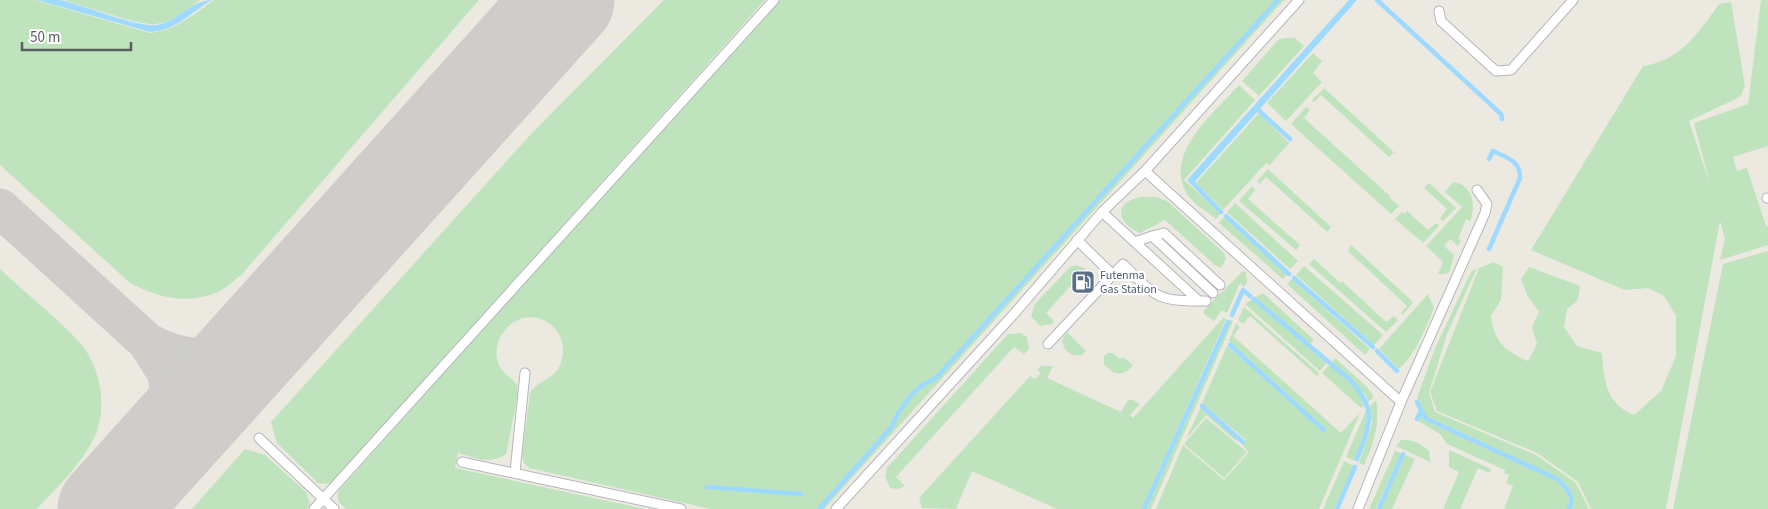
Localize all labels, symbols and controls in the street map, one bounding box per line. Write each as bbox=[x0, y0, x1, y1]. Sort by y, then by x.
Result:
scale bar bbox=[22, 20, 131, 52]
text: 50 m bbox=[30, 27, 60, 48]
place label: Futenma Gas Station bbox=[1100, 267, 1157, 298]
fuel station icon: Futenma Gas Station bbox=[1070, 269, 1096, 295]

